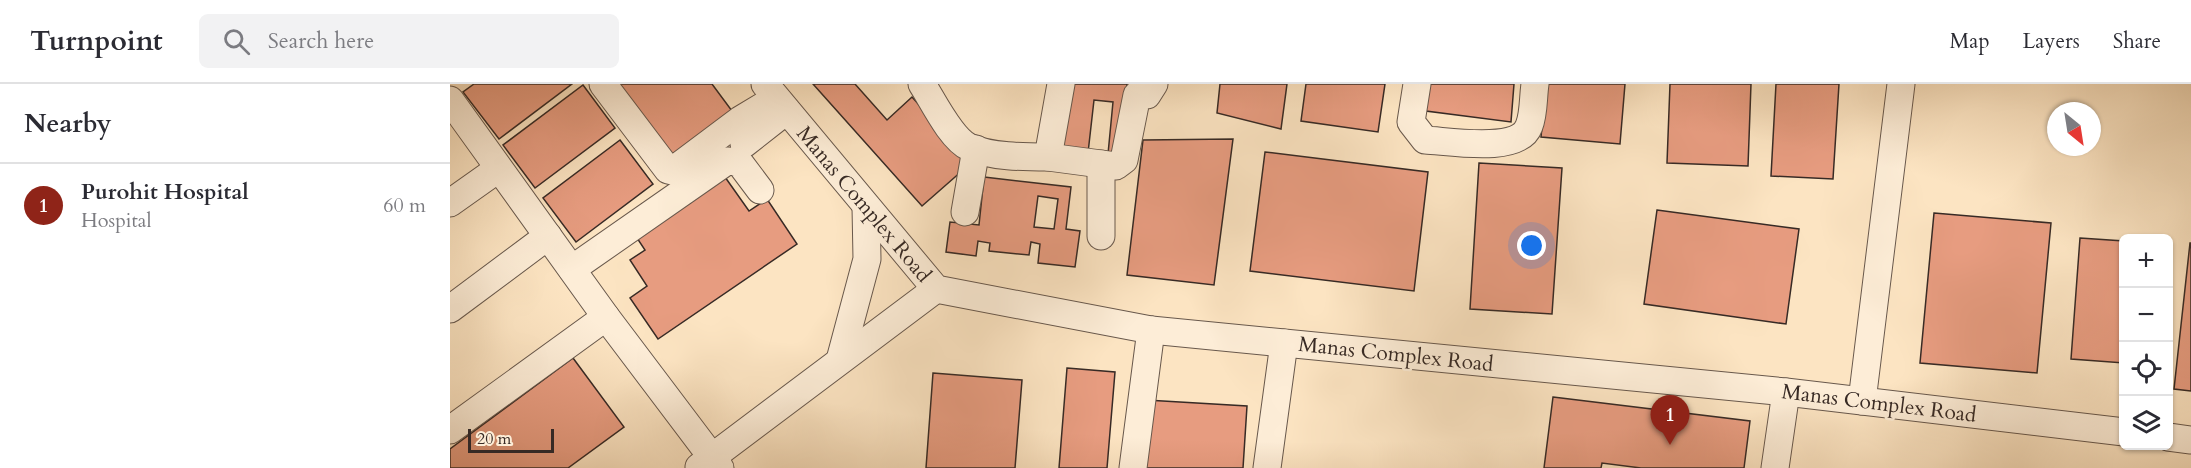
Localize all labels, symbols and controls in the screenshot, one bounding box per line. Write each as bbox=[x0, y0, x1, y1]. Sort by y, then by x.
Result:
search box bbox=[199, 14, 619, 68]
text: Turnpoint bbox=[30, 22, 163, 60]
icon: search bbox=[220, 25, 253, 58]
text: Search here bbox=[268, 26, 374, 56]
text: Map bbox=[1950, 27, 1990, 56]
text: Layers bbox=[2023, 27, 2080, 56]
text: Share bbox=[2113, 27, 2161, 56]
north arrow bbox=[2047, 102, 2101, 156]
text: Nearby bbox=[24, 106, 112, 141]
street label: Manas Complex Road bbox=[790, 120, 938, 289]
text: Purohit Hospital bbox=[81, 177, 249, 207]
text: 1 bbox=[38, 192, 49, 219]
text: 60 m bbox=[383, 192, 426, 219]
text: Hospital bbox=[81, 207, 152, 234]
your location bbox=[1517, 231, 1546, 260]
map controls bbox=[2119, 234, 2173, 450]
button: + bbox=[2119, 234, 2173, 288]
button: − bbox=[2119, 288, 2173, 342]
street label: Manas Complex Road bbox=[1297, 330, 1495, 379]
button: locate bbox=[2119, 342, 2173, 396]
street label: Manas Complex Road bbox=[1780, 377, 1978, 430]
pin: 1 bbox=[1650, 396, 1690, 445]
button: layers bbox=[2119, 396, 2173, 450]
scale bar bbox=[468, 426, 554, 454]
text: 20 m bbox=[477, 428, 511, 450]

